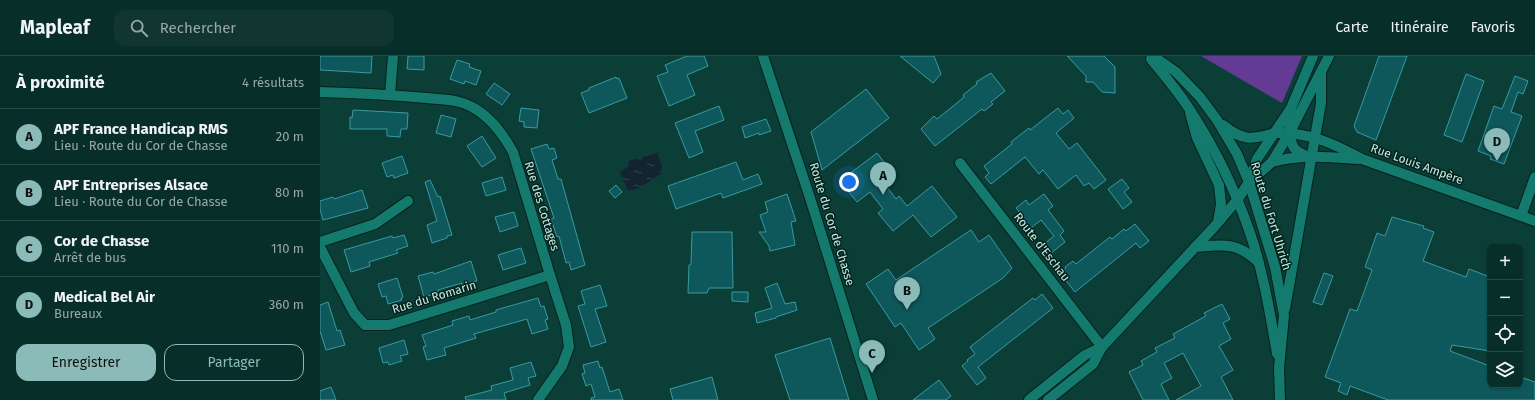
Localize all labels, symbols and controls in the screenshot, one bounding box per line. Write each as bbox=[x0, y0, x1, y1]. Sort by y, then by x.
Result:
search box bbox=[114, 10, 394, 46]
text: Mapleaf bbox=[20, 16, 90, 39]
icon: search bbox=[128, 17, 150, 39]
text: Rechercher bbox=[160, 19, 236, 37]
text: Carte bbox=[1335, 19, 1369, 36]
text: Itinéraire bbox=[1391, 19, 1449, 36]
text: Favoris bbox=[1471, 19, 1515, 36]
text: À proximité bbox=[16, 72, 105, 93]
text: 4 résultats bbox=[242, 75, 304, 90]
text: APF France Handicap RMS bbox=[54, 120, 228, 138]
pin: D bbox=[1484, 128, 1510, 161]
text: A bbox=[25, 129, 33, 144]
text: 20 m bbox=[276, 129, 304, 144]
text: Lieu · Route du Cor de Chasse bbox=[54, 138, 228, 153]
street label: Rue Louis Ampère bbox=[1369, 141, 1465, 187]
street label: Rue des Cottages bbox=[522, 159, 562, 253]
street label: Route du Fort Uhrich bbox=[1248, 160, 1294, 272]
street label: Route du Cor de Chasse bbox=[807, 161, 857, 287]
pin: A bbox=[870, 162, 896, 195]
your location bbox=[839, 172, 859, 192]
text: APF Entreprises Alsace bbox=[54, 176, 208, 194]
text: B bbox=[25, 185, 33, 200]
text: 80 m bbox=[275, 185, 304, 200]
text: Lieu · Route du Cor de Chasse bbox=[54, 194, 228, 209]
street label: Route d'Eschau bbox=[1011, 210, 1073, 284]
text: Cor de Chasse bbox=[54, 232, 149, 250]
text: C bbox=[25, 241, 33, 256]
text: 110 m bbox=[271, 241, 304, 256]
map controls bbox=[1487, 244, 1523, 388]
button: + bbox=[1487, 244, 1523, 280]
text: Arrêt de bus bbox=[54, 250, 126, 265]
pin: B bbox=[894, 277, 920, 310]
street label: Rue du Romarin bbox=[390, 278, 478, 316]
button: − bbox=[1487, 280, 1523, 316]
text: Medical Bel Air bbox=[54, 288, 155, 306]
text: D bbox=[25, 297, 33, 312]
text: 360 m bbox=[269, 297, 304, 312]
text: Bureaux bbox=[54, 306, 102, 321]
button: locate bbox=[1487, 316, 1523, 352]
pin: C bbox=[859, 340, 885, 373]
button: Enregistrer bbox=[16, 344, 156, 381]
button: Partager bbox=[164, 344, 304, 381]
button: layers bbox=[1487, 352, 1523, 388]

